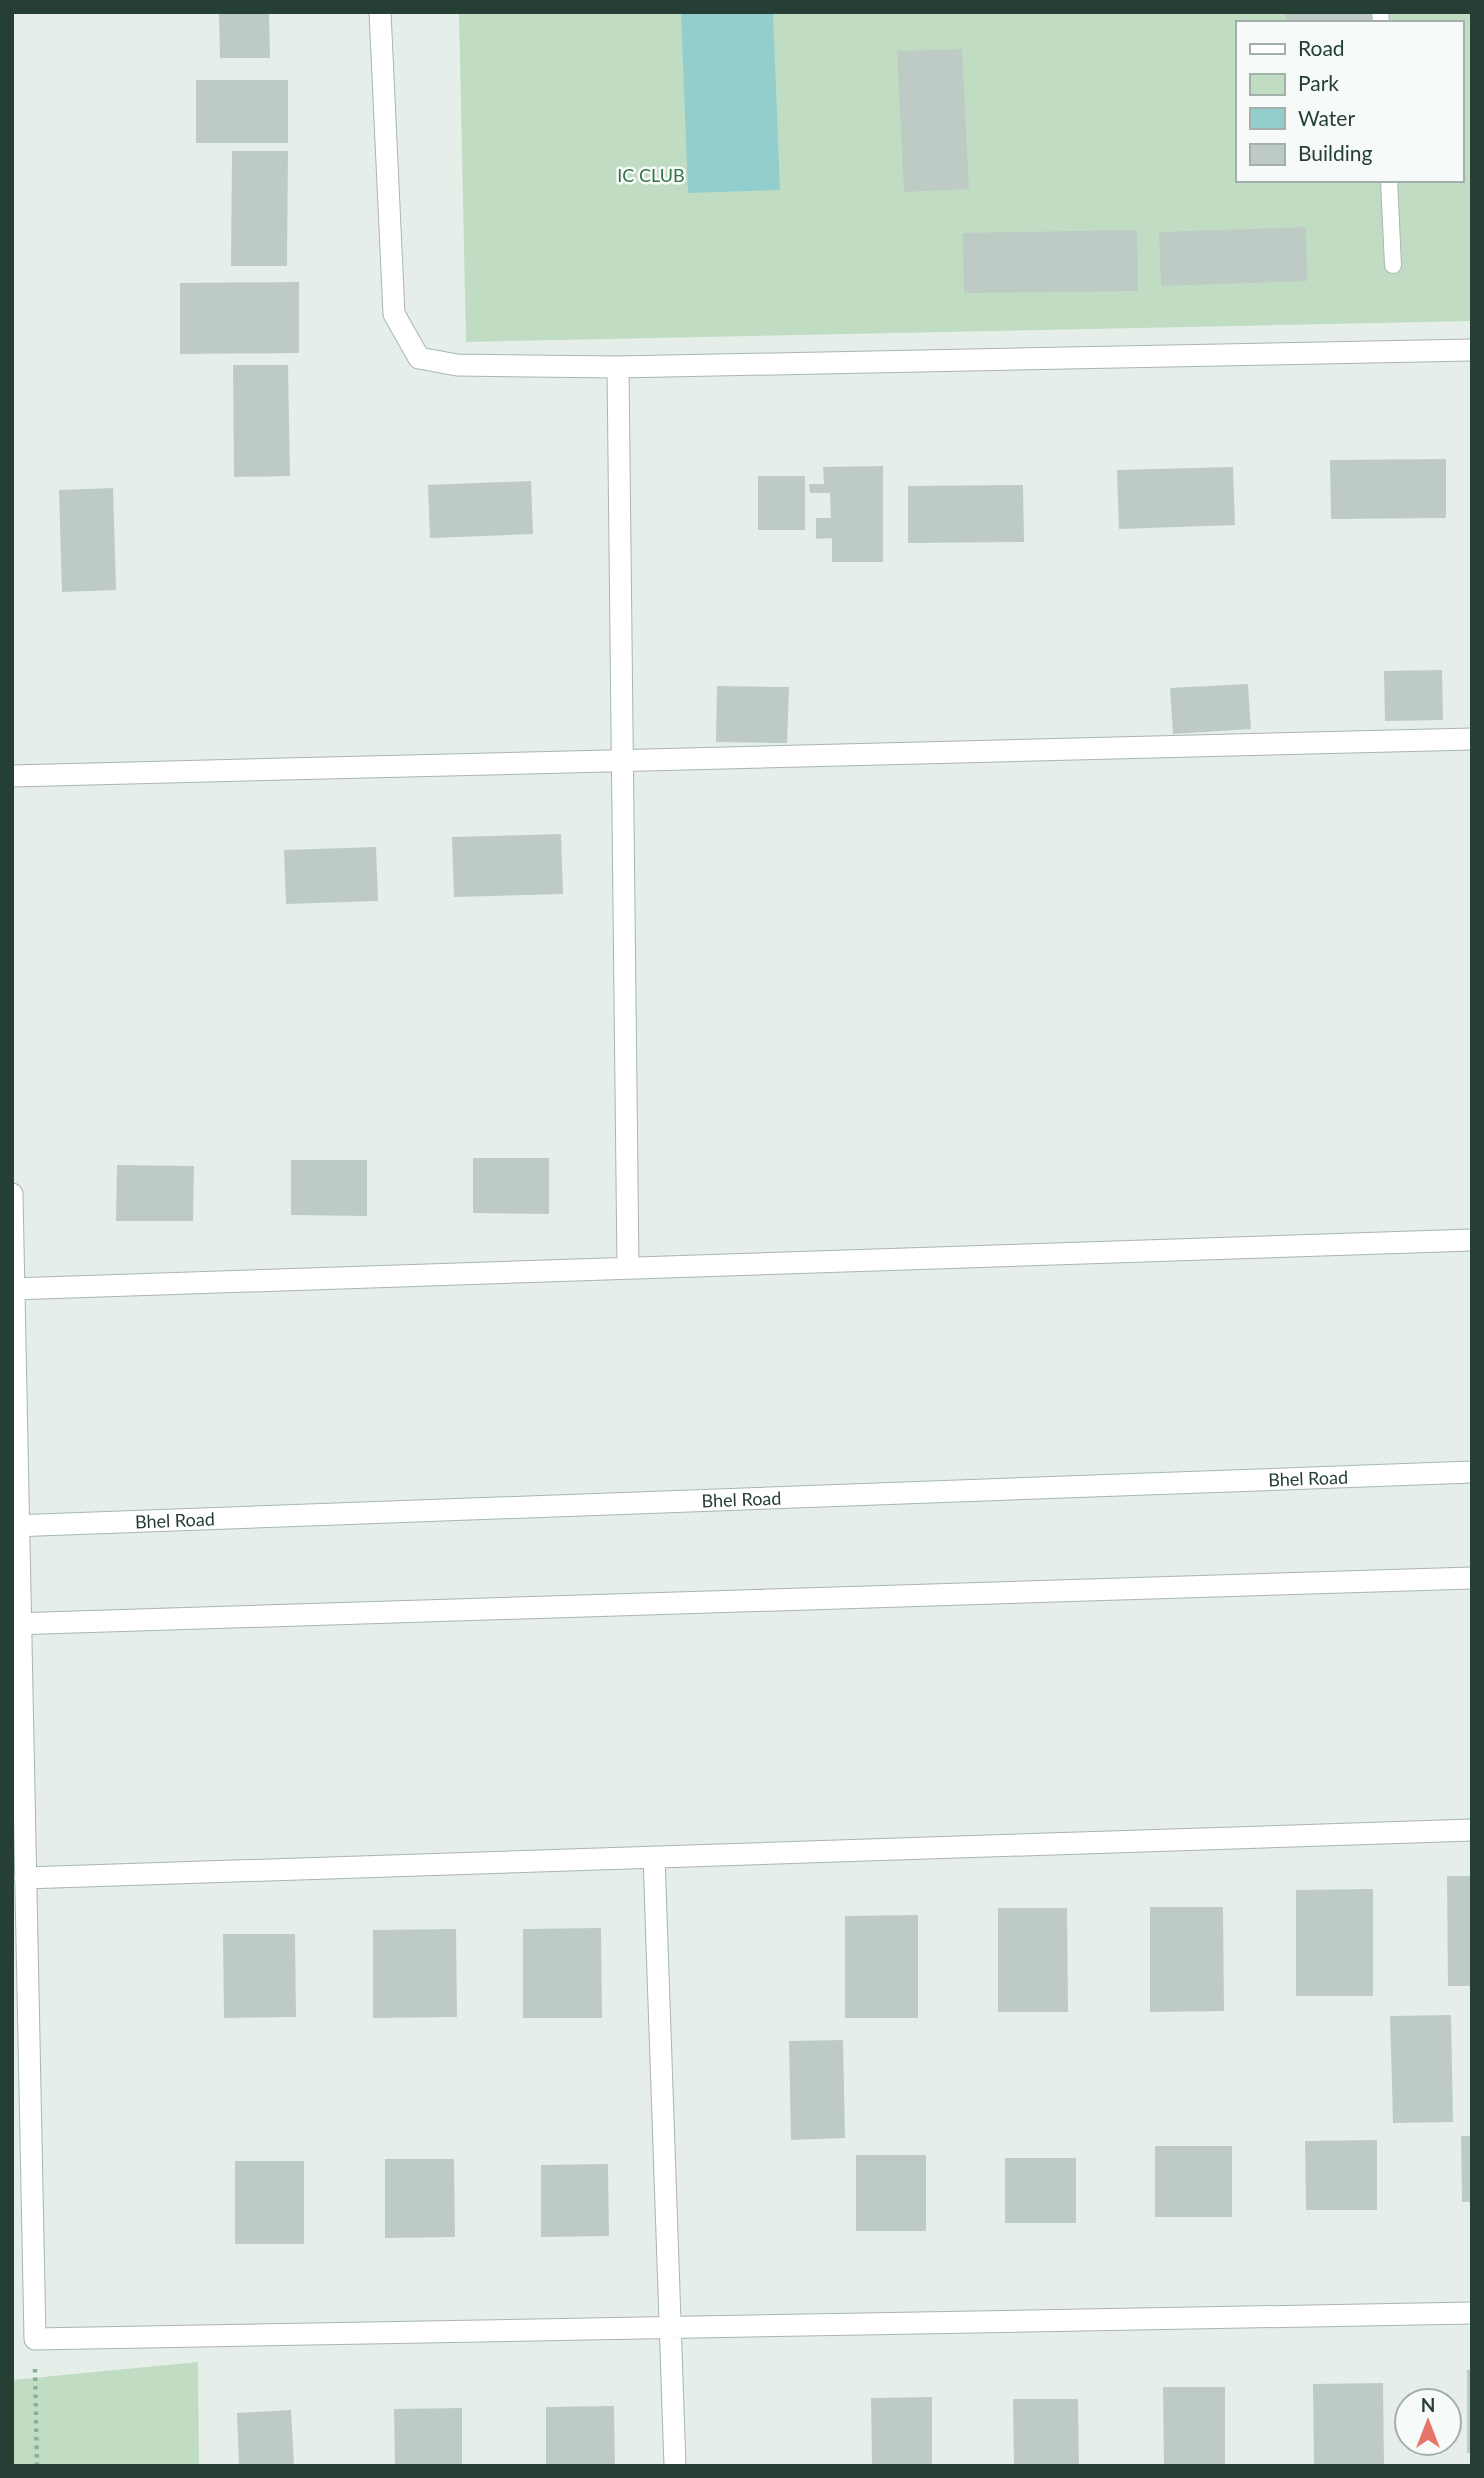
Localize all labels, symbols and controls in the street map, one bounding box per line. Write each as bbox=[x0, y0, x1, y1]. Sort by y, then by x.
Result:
legend bbox=[1236, 21, 1463, 182]
text: Road bbox=[1298, 35, 1345, 60]
text: Park bbox=[1298, 70, 1339, 95]
text: Water bbox=[1298, 105, 1355, 130]
text: Building bbox=[1298, 140, 1373, 165]
park label: IC CLUB bbox=[617, 164, 685, 186]
street label: Bhel Road bbox=[1268, 1466, 1348, 1491]
street label: Bhel Road bbox=[701, 1487, 782, 1511]
street label: Bhel Road bbox=[135, 1508, 215, 1532]
north arrow bbox=[1393, 2387, 1463, 2457]
text: N bbox=[1421, 2393, 1435, 2416]

